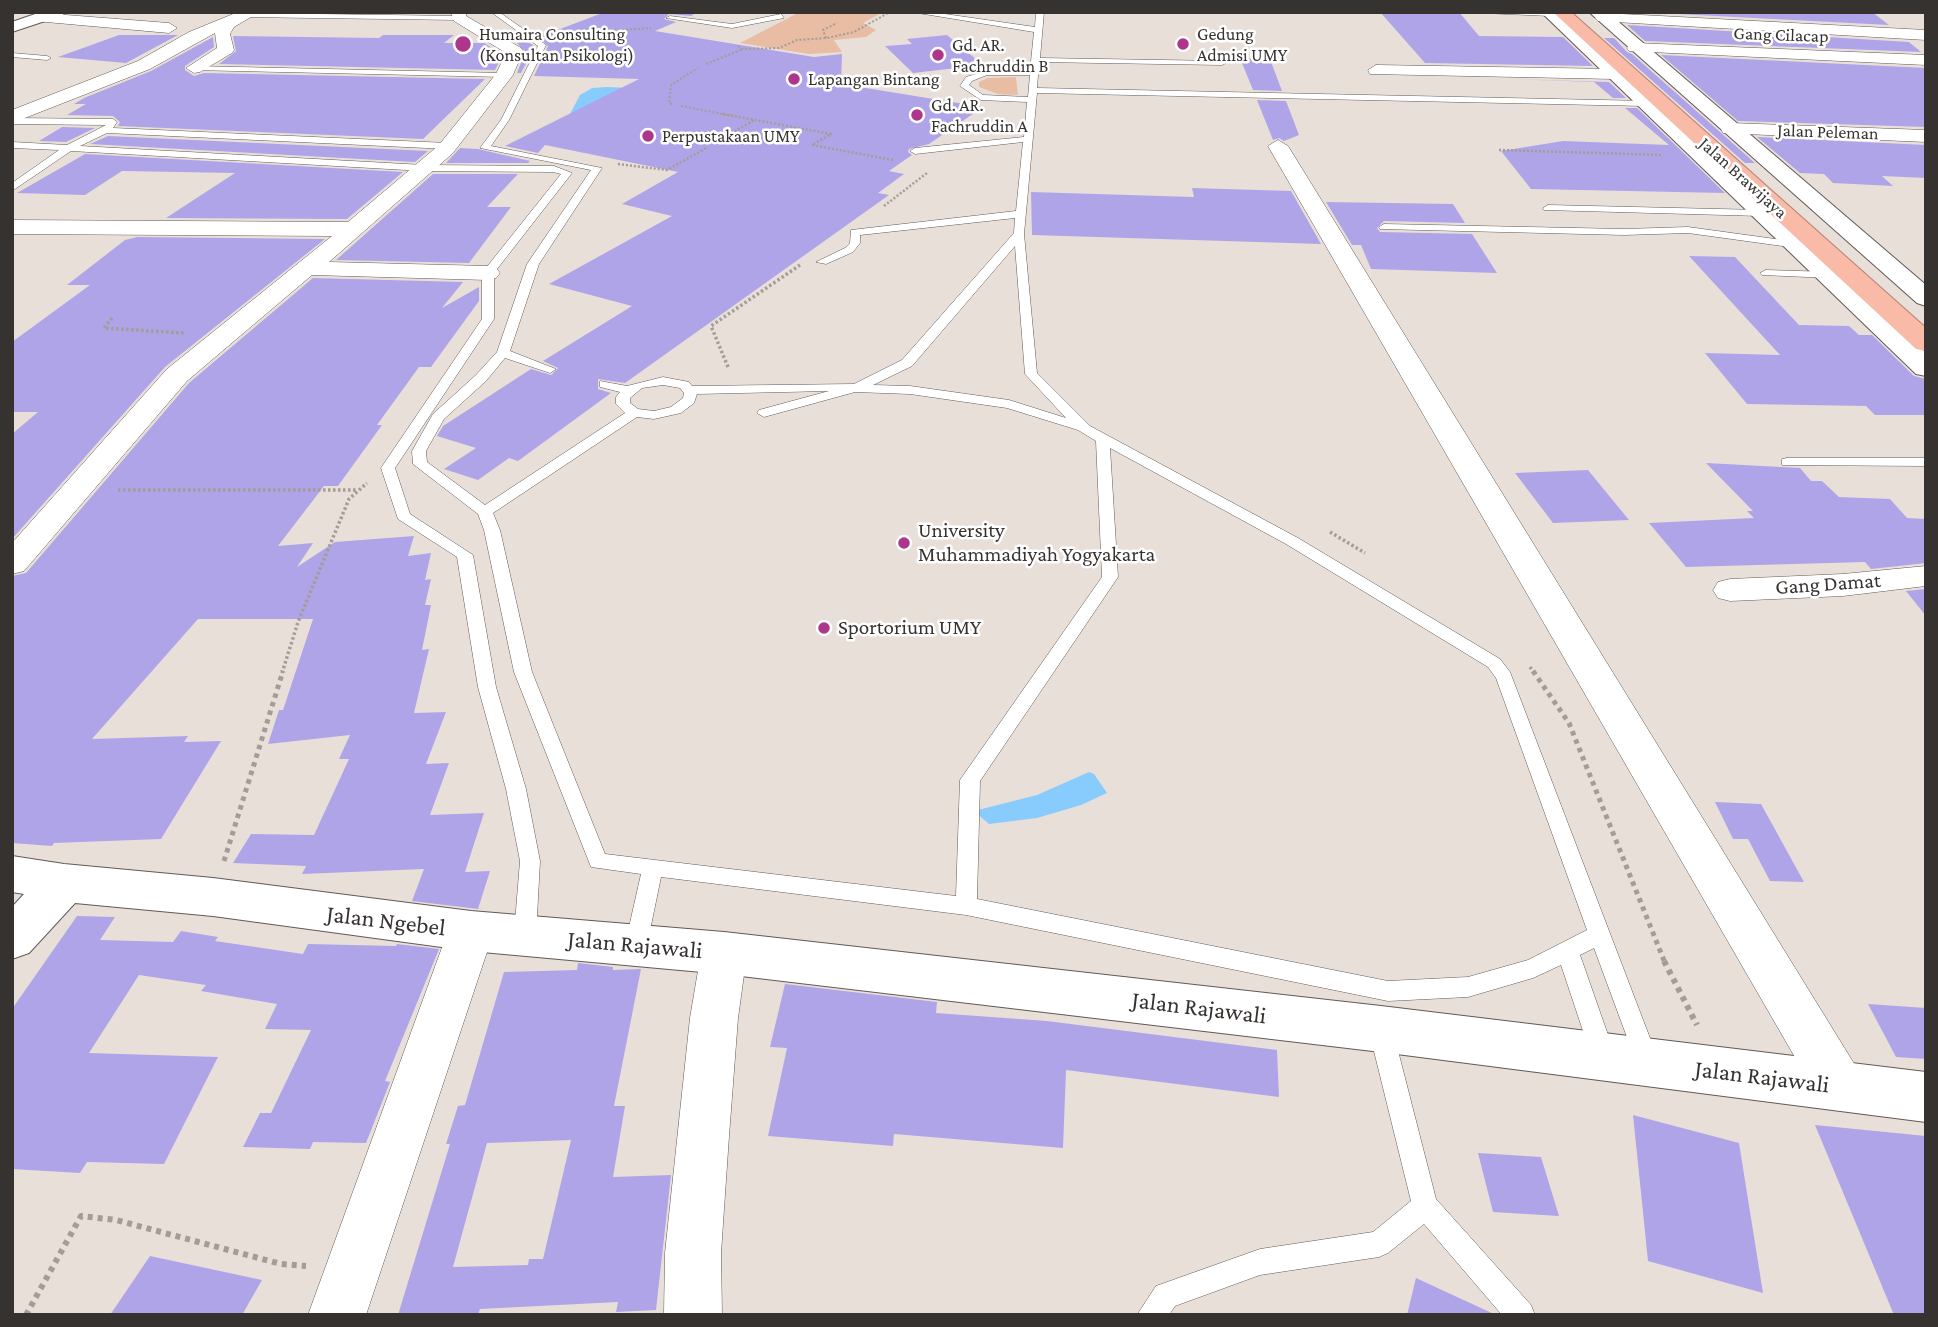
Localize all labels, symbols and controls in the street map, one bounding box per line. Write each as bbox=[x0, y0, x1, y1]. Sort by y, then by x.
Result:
place label: Humaira Consulting (Konsultan Psikologi) bbox=[479, 23, 634, 66]
place label: Gedung Admisi UMY bbox=[1197, 23, 1287, 66]
street label: Gang Cilacap bbox=[1733, 23, 1829, 47]
marker: Humaira Consulting (Konsultan Psikologi) bbox=[453, 34, 473, 54]
place label: Gd. AR. Fachruddin B bbox=[952, 34, 1048, 76]
marker: Gedung Admisi UMY bbox=[1175, 36, 1191, 52]
marker: Gd. AR. Fachruddin B bbox=[930, 47, 946, 63]
place label: Lapangan Bintang bbox=[808, 68, 940, 90]
marker: Lapangan Bintang bbox=[786, 71, 802, 87]
place label: Gd. AR. Fachruddin A bbox=[931, 94, 1028, 136]
marker: Gd. AR. Fachruddin A bbox=[909, 107, 925, 123]
street label: Jalan Peleman bbox=[1777, 119, 1879, 145]
place label: Perpustakaan UMY bbox=[662, 125, 800, 147]
marker: Perpustakaan UMY bbox=[640, 128, 656, 144]
street label: Jalan Brawijaya bbox=[1695, 133, 1791, 223]
place label: University Muhammadiyah Yogyakarta bbox=[918, 518, 1155, 568]
marker: University Muhammadiyah Yogyakarta bbox=[896, 535, 912, 551]
street label: Gang Damat bbox=[1774, 568, 1882, 600]
place label: Sportorium UMY bbox=[838, 615, 981, 641]
marker: Sportorium UMY bbox=[816, 620, 832, 636]
street label: Jalan Ngebel bbox=[325, 899, 447, 943]
street label: Jalan Rajawali bbox=[566, 925, 704, 965]
street label: Jalan Rajawali bbox=[1130, 985, 1268, 1031]
street label: Jalan Rajawali bbox=[1693, 1054, 1831, 1100]

